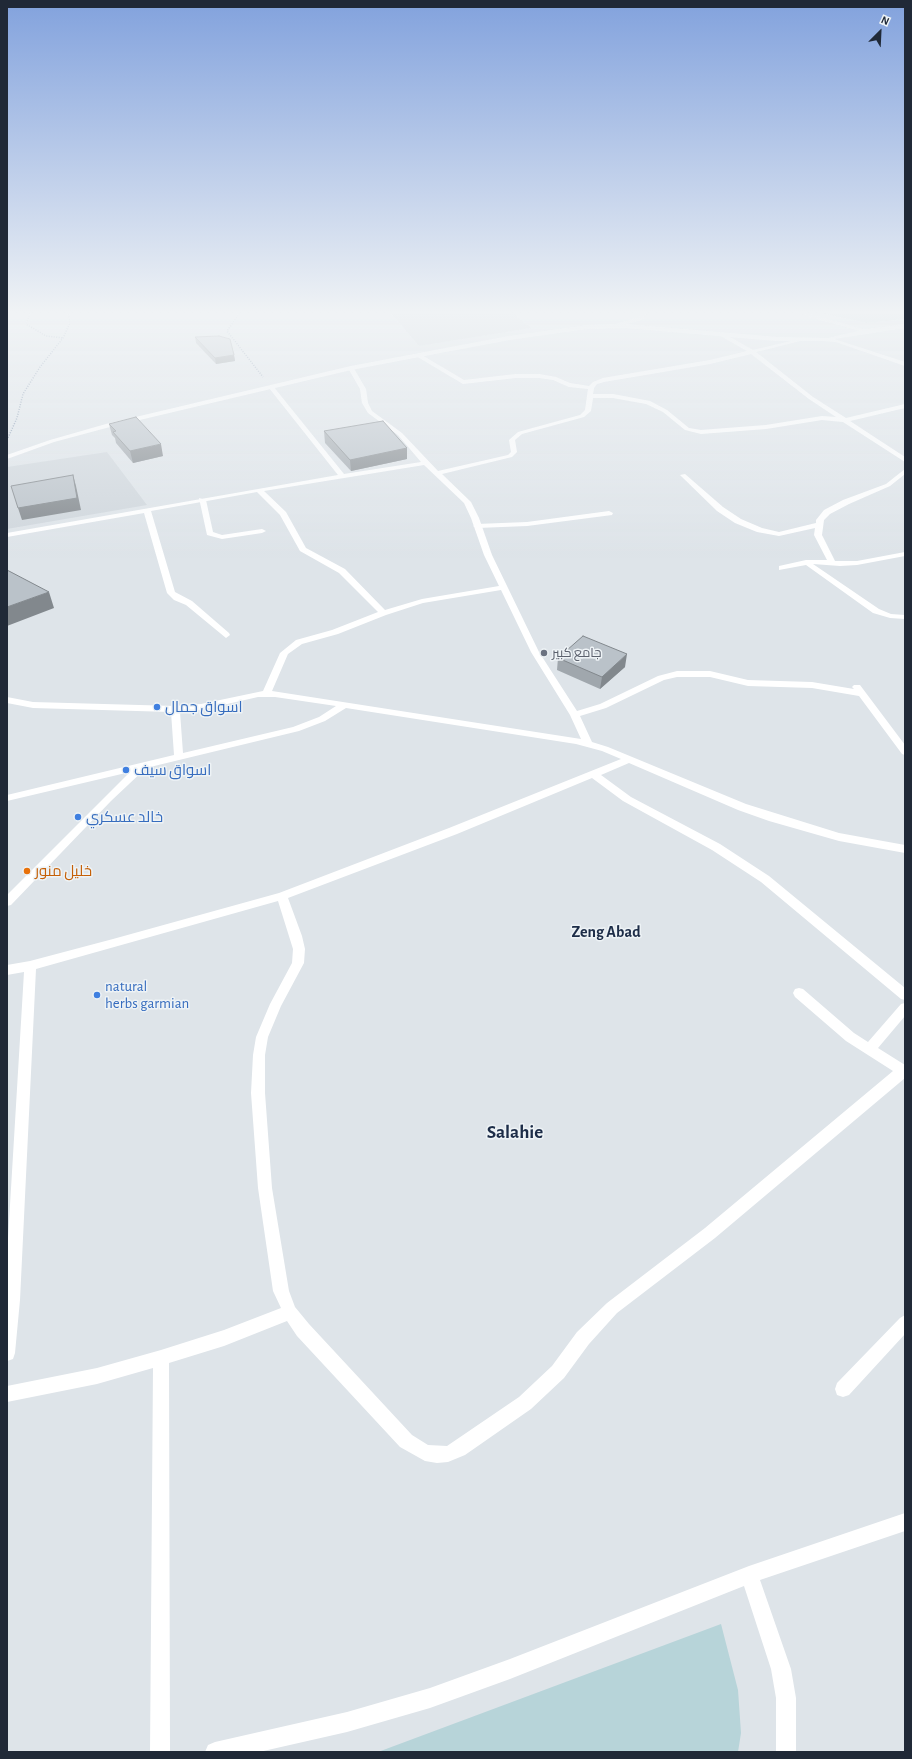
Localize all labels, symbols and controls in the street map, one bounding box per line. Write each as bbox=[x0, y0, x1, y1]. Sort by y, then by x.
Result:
north arrow bbox=[860, 12, 900, 52]
text: N bbox=[879, 14, 891, 27]
place label: جامع كبير bbox=[552, 645, 601, 661]
marker: جامع كبير bbox=[539, 648, 549, 658]
place label: اسواق جمال bbox=[165, 698, 242, 716]
marker: اسواق جمال bbox=[152, 702, 162, 712]
place label: اسواق سيف bbox=[134, 761, 211, 779]
marker: اسواق سيف bbox=[121, 765, 131, 775]
place label: خالد عسکري bbox=[86, 808, 163, 826]
marker: خالد عسکري bbox=[73, 812, 83, 822]
place label: خلیل منور bbox=[35, 862, 92, 880]
marker: خلیل منور bbox=[22, 866, 32, 876]
district label: Zeng Abad bbox=[571, 922, 641, 942]
place label: natural herbs garmian bbox=[105, 977, 189, 1012]
marker: natural herbs garmian bbox=[92, 990, 102, 1000]
district label: Salahie bbox=[487, 1121, 543, 1143]

